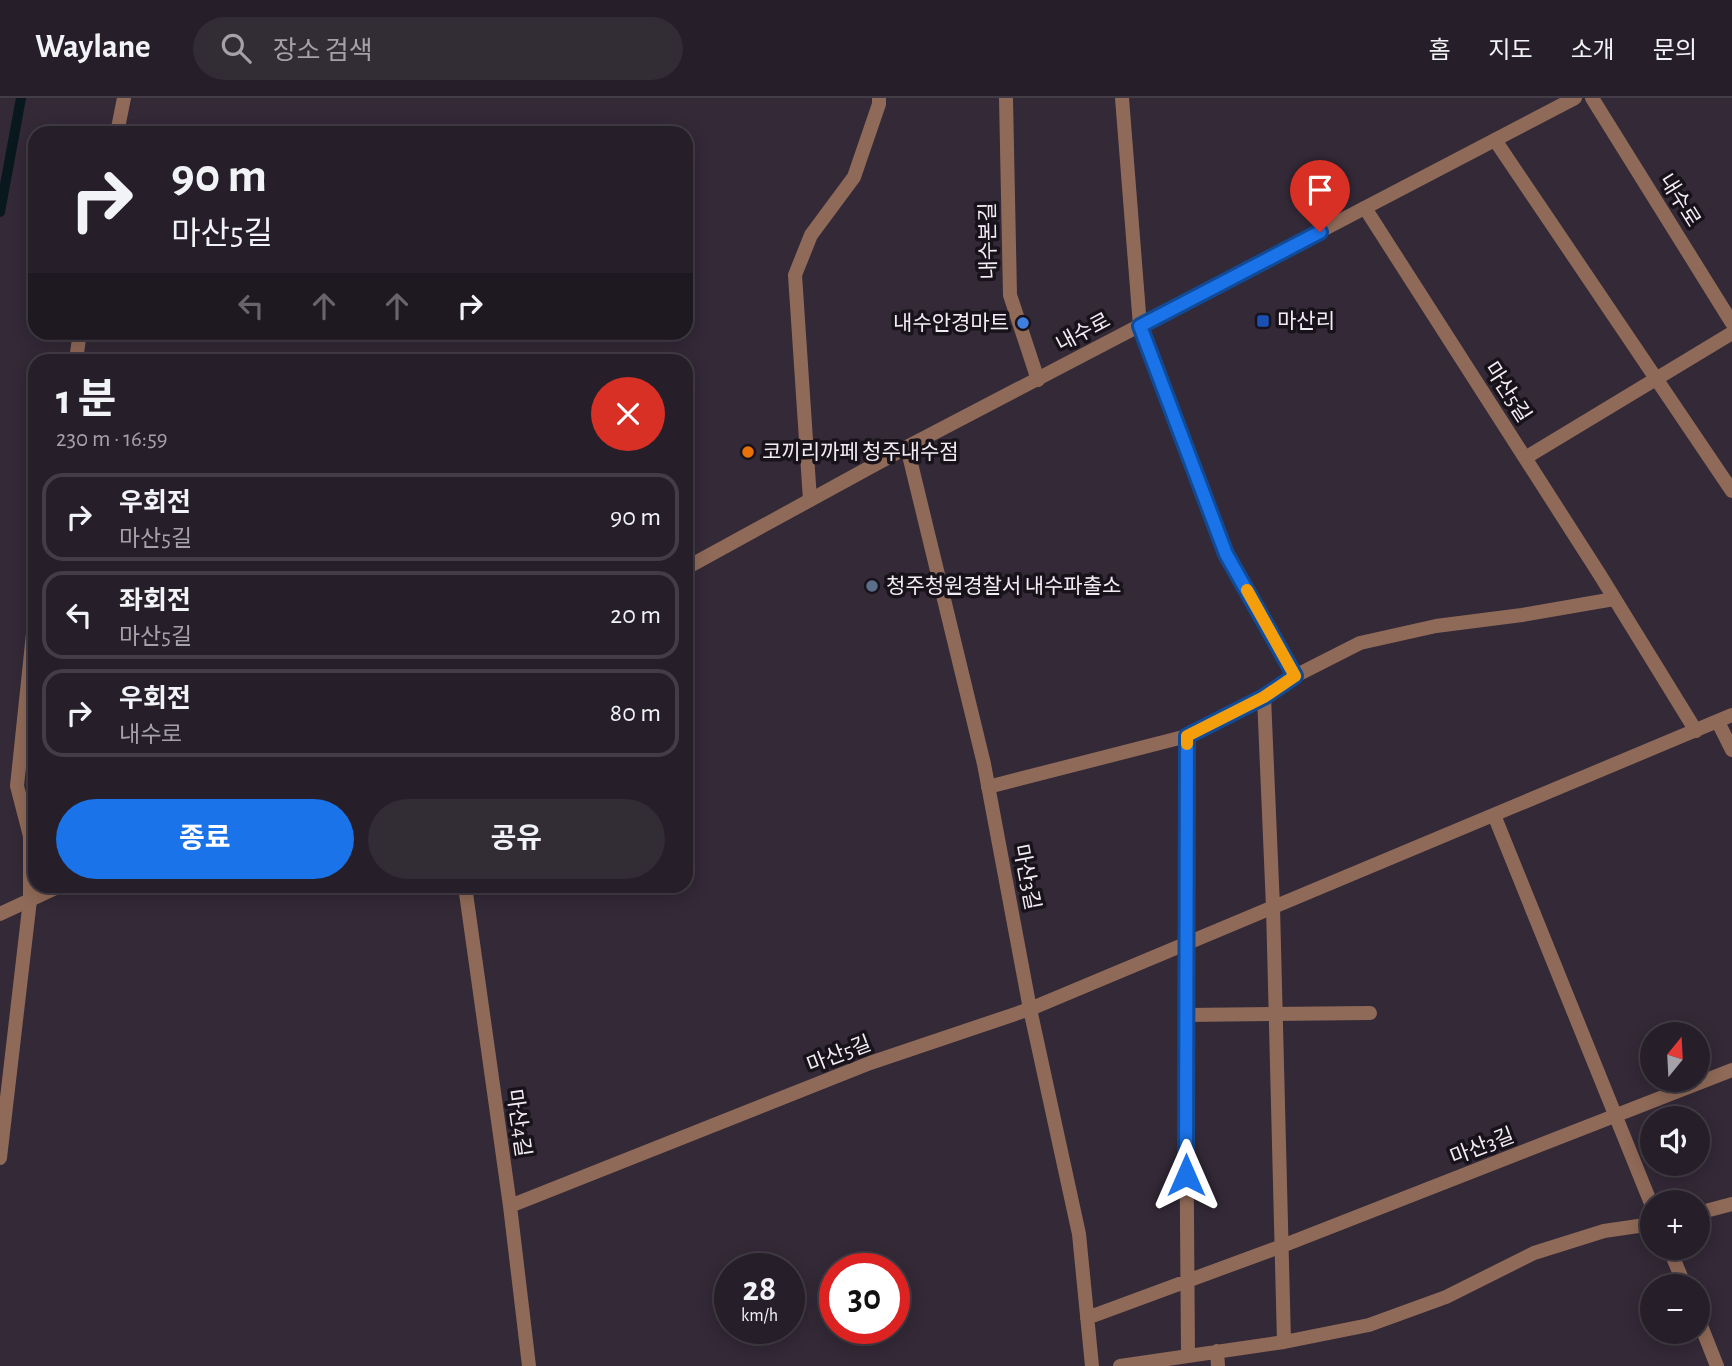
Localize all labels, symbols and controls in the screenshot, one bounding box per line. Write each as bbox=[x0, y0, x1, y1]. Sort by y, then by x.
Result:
search box bbox=[193, 17, 683, 80]
icon: search bbox=[217, 29, 255, 67]
text: Waylane bbox=[35, 31, 151, 64]
text: 장소 검색 bbox=[273, 38, 373, 64]
text: 홈 bbox=[1428, 39, 1450, 63]
text: 지도 bbox=[1488, 39, 1533, 63]
text: 소개 bbox=[1571, 39, 1615, 63]
text: 문의 bbox=[1653, 39, 1697, 63]
text: 90 m bbox=[171, 152, 267, 201]
icon: right bbox=[56, 154, 147, 245]
pin bbox=[1290, 160, 1350, 232]
street label: 내수로 bbox=[1655, 170, 1705, 230]
icon: arrive bbox=[1301, 171, 1339, 209]
street label: 내수본길 bbox=[976, 202, 1000, 280]
text: 마산5길 bbox=[171, 218, 273, 250]
icon: left bbox=[232, 287, 270, 325]
icon: ahead bbox=[305, 287, 343, 325]
icon: ahead bbox=[378, 287, 416, 325]
icon: right bbox=[451, 287, 489, 325]
street label: 내수로 bbox=[1052, 309, 1114, 355]
place label: 마산리 bbox=[1277, 310, 1335, 332]
place label: 내수안경마트 bbox=[893, 312, 1009, 334]
marker: 마산리 bbox=[1255, 313, 1271, 329]
marker: 내수안경마트 bbox=[1015, 315, 1031, 331]
street label: 마산5길 bbox=[1481, 358, 1535, 426]
button: close bbox=[591, 377, 665, 451]
text: 1 분 bbox=[56, 379, 116, 421]
text: 230 m · 16:59 bbox=[56, 428, 168, 451]
place label: 코끼리까페 청주내수점 bbox=[762, 441, 959, 463]
marker: 코끼리까페 청주내수점 bbox=[740, 444, 756, 460]
text: 우회전 bbox=[119, 490, 191, 516]
icon: right bbox=[60, 498, 98, 536]
text: 90 m bbox=[610, 504, 661, 530]
text: 마산5길 bbox=[119, 528, 192, 551]
place label: 청주청원경찰서 내수파출소 bbox=[886, 575, 1121, 597]
marker: 청주청원경찰서 내수파출소 bbox=[864, 578, 880, 594]
text: 좌회전 bbox=[119, 588, 191, 614]
icon: left bbox=[60, 596, 98, 634]
text: 20 m bbox=[610, 602, 661, 628]
text: 마산5길 bbox=[119, 626, 192, 649]
text: 우회전 bbox=[119, 686, 191, 712]
icon: right bbox=[60, 694, 98, 732]
text: 80 m bbox=[610, 700, 661, 726]
text: 내수로 bbox=[119, 724, 182, 747]
button: 종료 bbox=[56, 799, 354, 879]
button: 공유 bbox=[368, 799, 665, 879]
street label: 마산3길 bbox=[1010, 842, 1044, 912]
north arrow bbox=[1640, 1022, 1710, 1092]
map controls bbox=[1640, 1022, 1710, 1344]
street label: 마산5길 bbox=[804, 1032, 874, 1076]
street label: 마산4길 bbox=[503, 1088, 535, 1158]
button: sound bbox=[1640, 1106, 1710, 1176]
street label: 마산3길 bbox=[1447, 1124, 1517, 1168]
position arrow bbox=[1149, 1138, 1223, 1212]
button: + bbox=[1640, 1190, 1710, 1260]
speed limit sign: 30 bbox=[819, 1253, 910, 1344]
text: 28 bbox=[743, 1272, 776, 1307]
button: − bbox=[1640, 1274, 1710, 1344]
text: km/h bbox=[741, 1307, 778, 1325]

